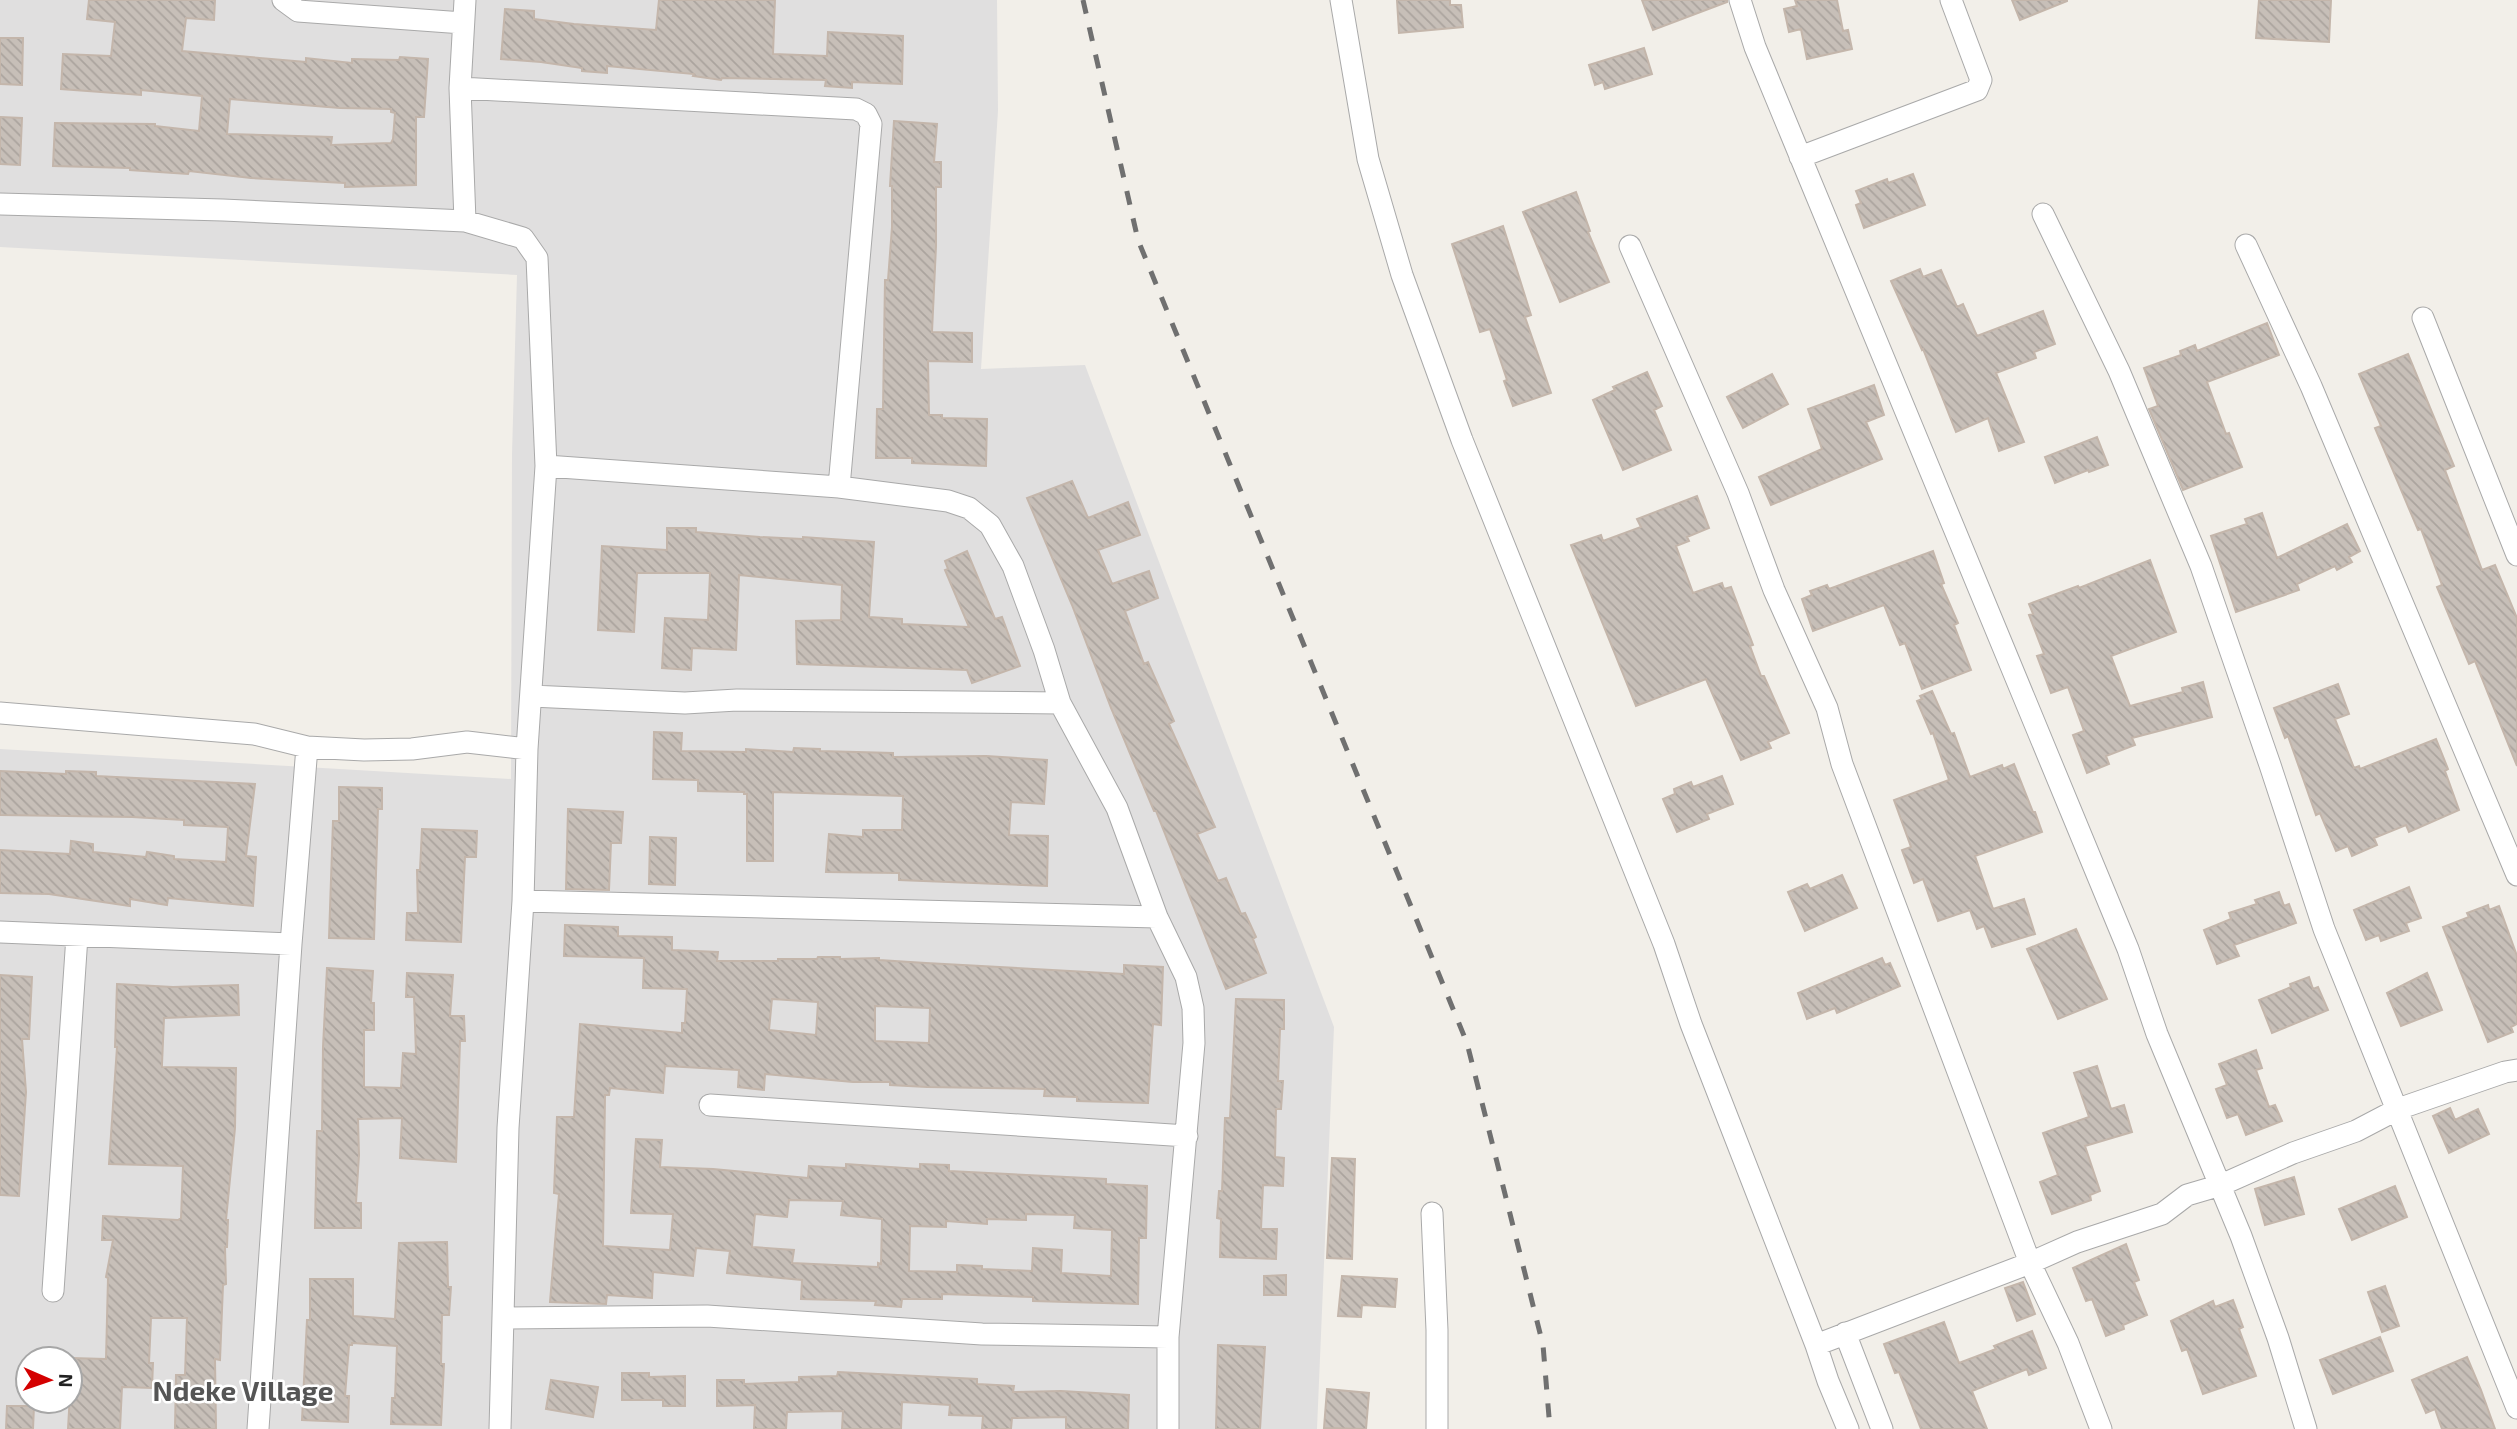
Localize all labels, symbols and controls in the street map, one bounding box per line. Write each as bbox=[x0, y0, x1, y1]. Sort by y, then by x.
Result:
north arrow bbox=[14, 1345, 84, 1415]
text: N bbox=[55, 1373, 78, 1388]
district label: Ndeke Village bbox=[153, 1373, 333, 1407]

